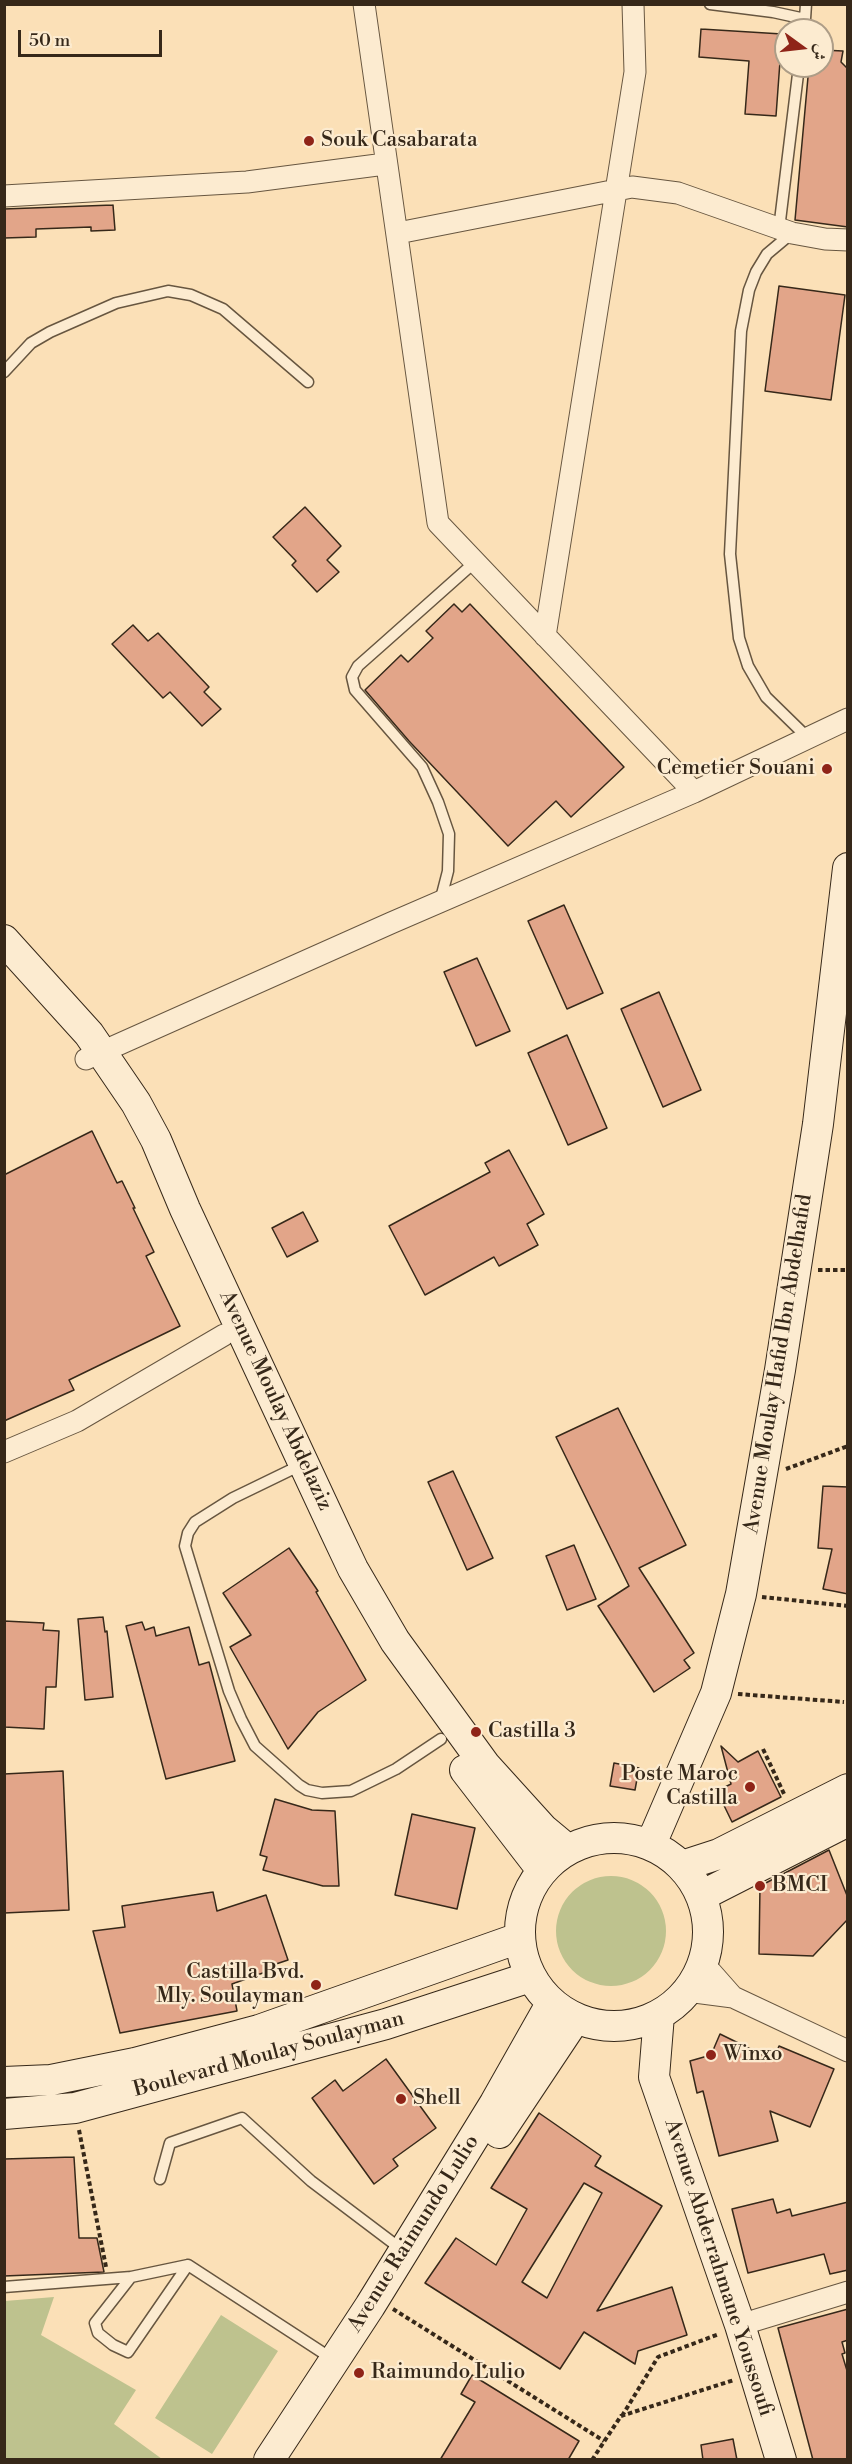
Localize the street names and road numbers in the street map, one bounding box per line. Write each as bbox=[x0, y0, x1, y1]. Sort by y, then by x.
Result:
street label: Avenue Moulay Hafid Ibn Abdelhafid bbox=[740, 1193, 818, 1535]
street label: Avenue Moulay Abdelaziz bbox=[213, 1287, 337, 1515]
street label: Boulevard Moulay Soulayman bbox=[131, 2007, 407, 2103]
street label: Avenue Abderrahmane Youssoufi bbox=[658, 2116, 778, 2420]
street label: Avenue Raimundo Lulio bbox=[343, 2131, 485, 2337]

